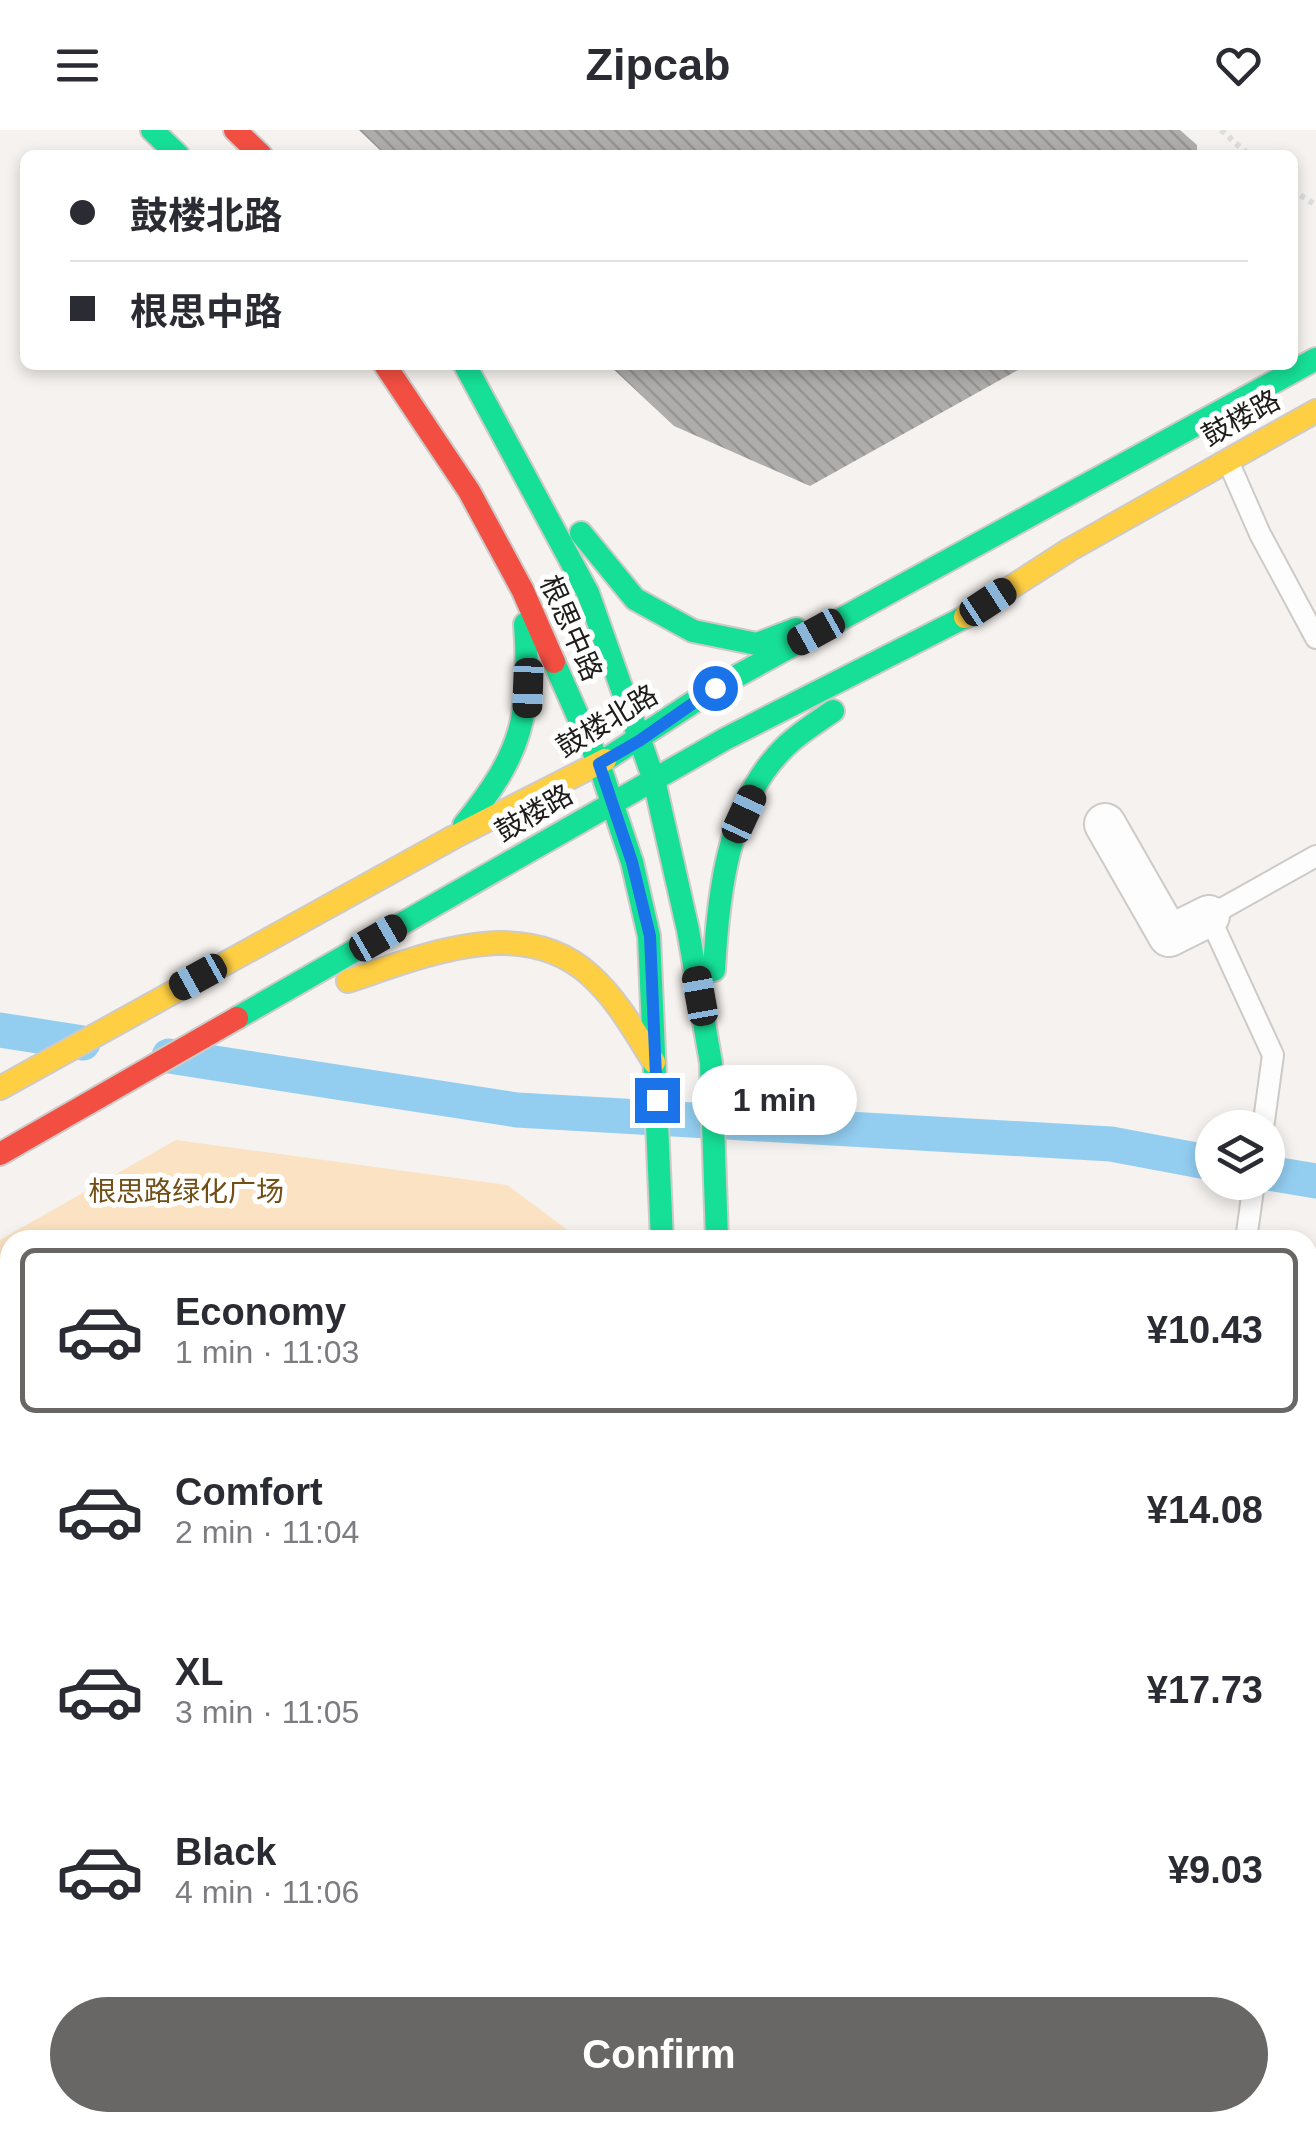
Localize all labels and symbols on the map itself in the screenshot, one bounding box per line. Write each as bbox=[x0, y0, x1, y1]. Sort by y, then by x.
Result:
street label: 鼓楼路 bbox=[1197, 384, 1285, 452]
street label: 根思中路 bbox=[534, 571, 608, 685]
car bbox=[955, 573, 1021, 631]
car bbox=[782, 604, 850, 660]
car bbox=[512, 657, 544, 719]
route start bbox=[693, 666, 738, 711]
street label: 鼓楼北路 bbox=[551, 679, 663, 763]
street label: 鼓楼路 bbox=[490, 779, 578, 847]
car bbox=[718, 780, 770, 848]
car bbox=[345, 910, 411, 966]
car bbox=[164, 949, 232, 1005]
car bbox=[680, 964, 720, 1028]
callout: 1 min bbox=[692, 1065, 857, 1135]
route end bbox=[635, 1078, 680, 1123]
park label: 根思路绿化广场 bbox=[88, 1176, 284, 1207]

